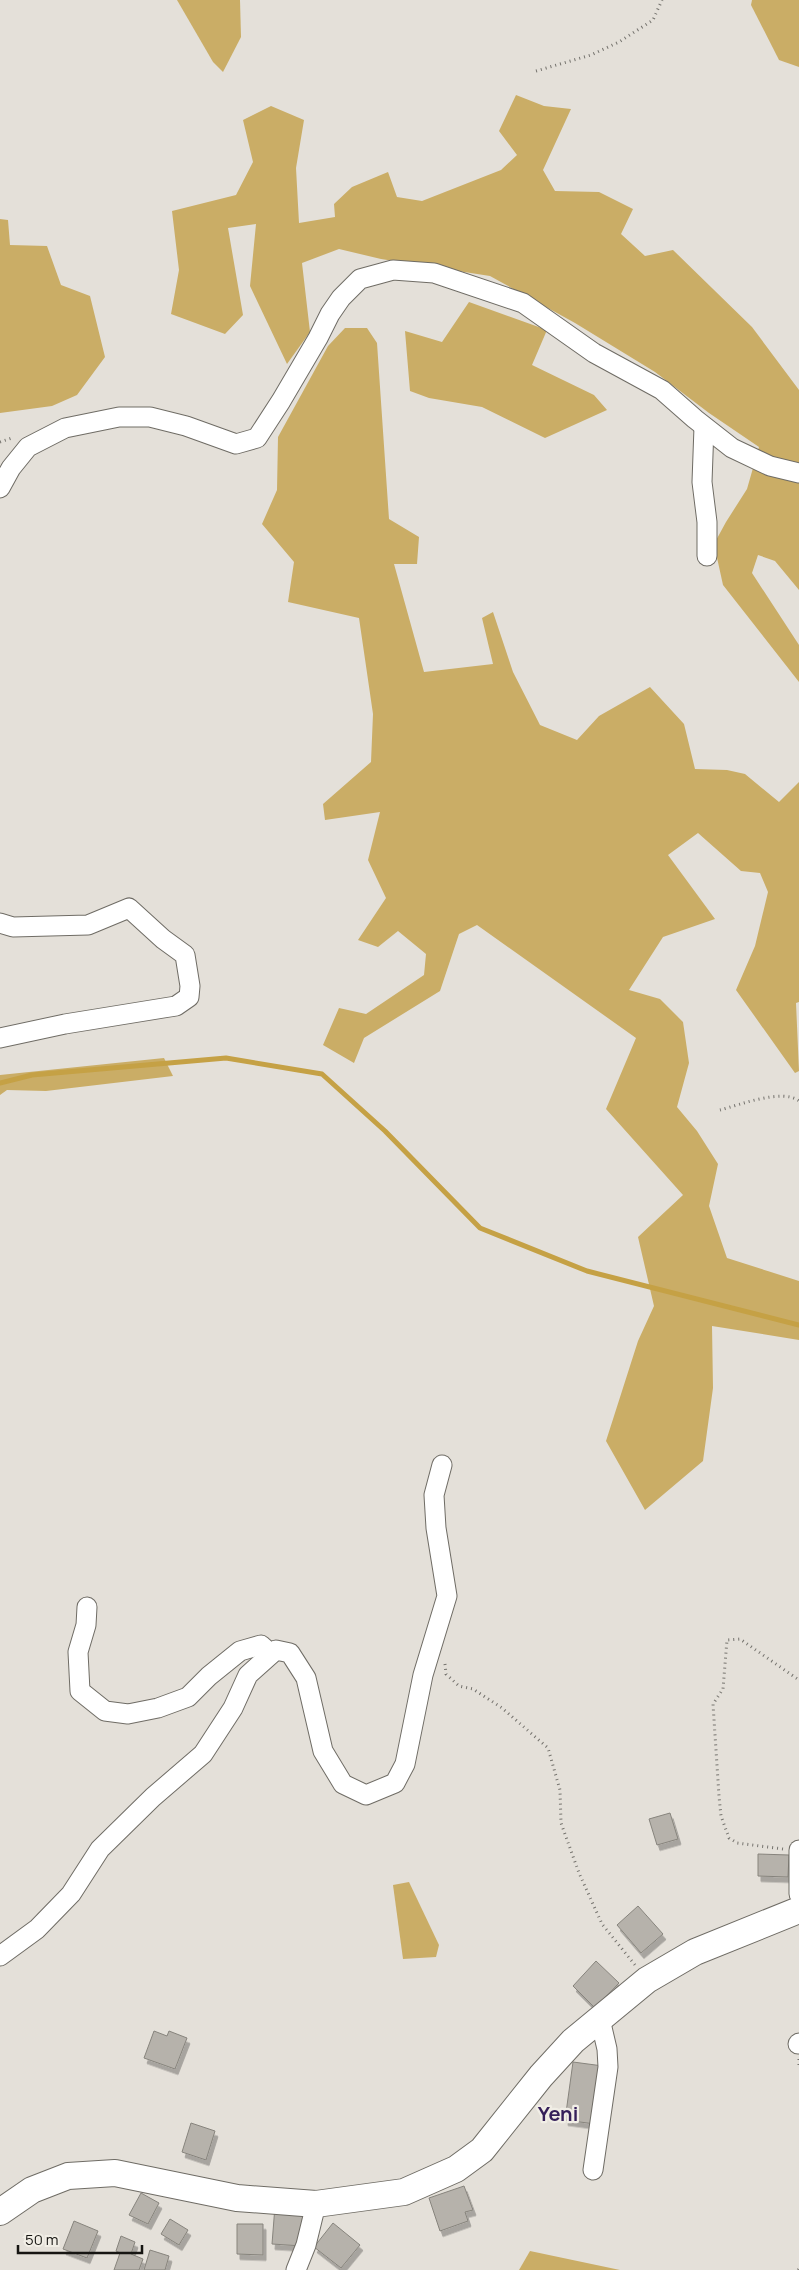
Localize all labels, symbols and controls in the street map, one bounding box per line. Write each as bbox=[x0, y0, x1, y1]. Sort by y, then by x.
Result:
district label: Yeni bbox=[538, 2100, 578, 2127]
scale bar bbox=[18, 2222, 141, 2254]
text: 50 m bbox=[25, 2229, 59, 2250]

